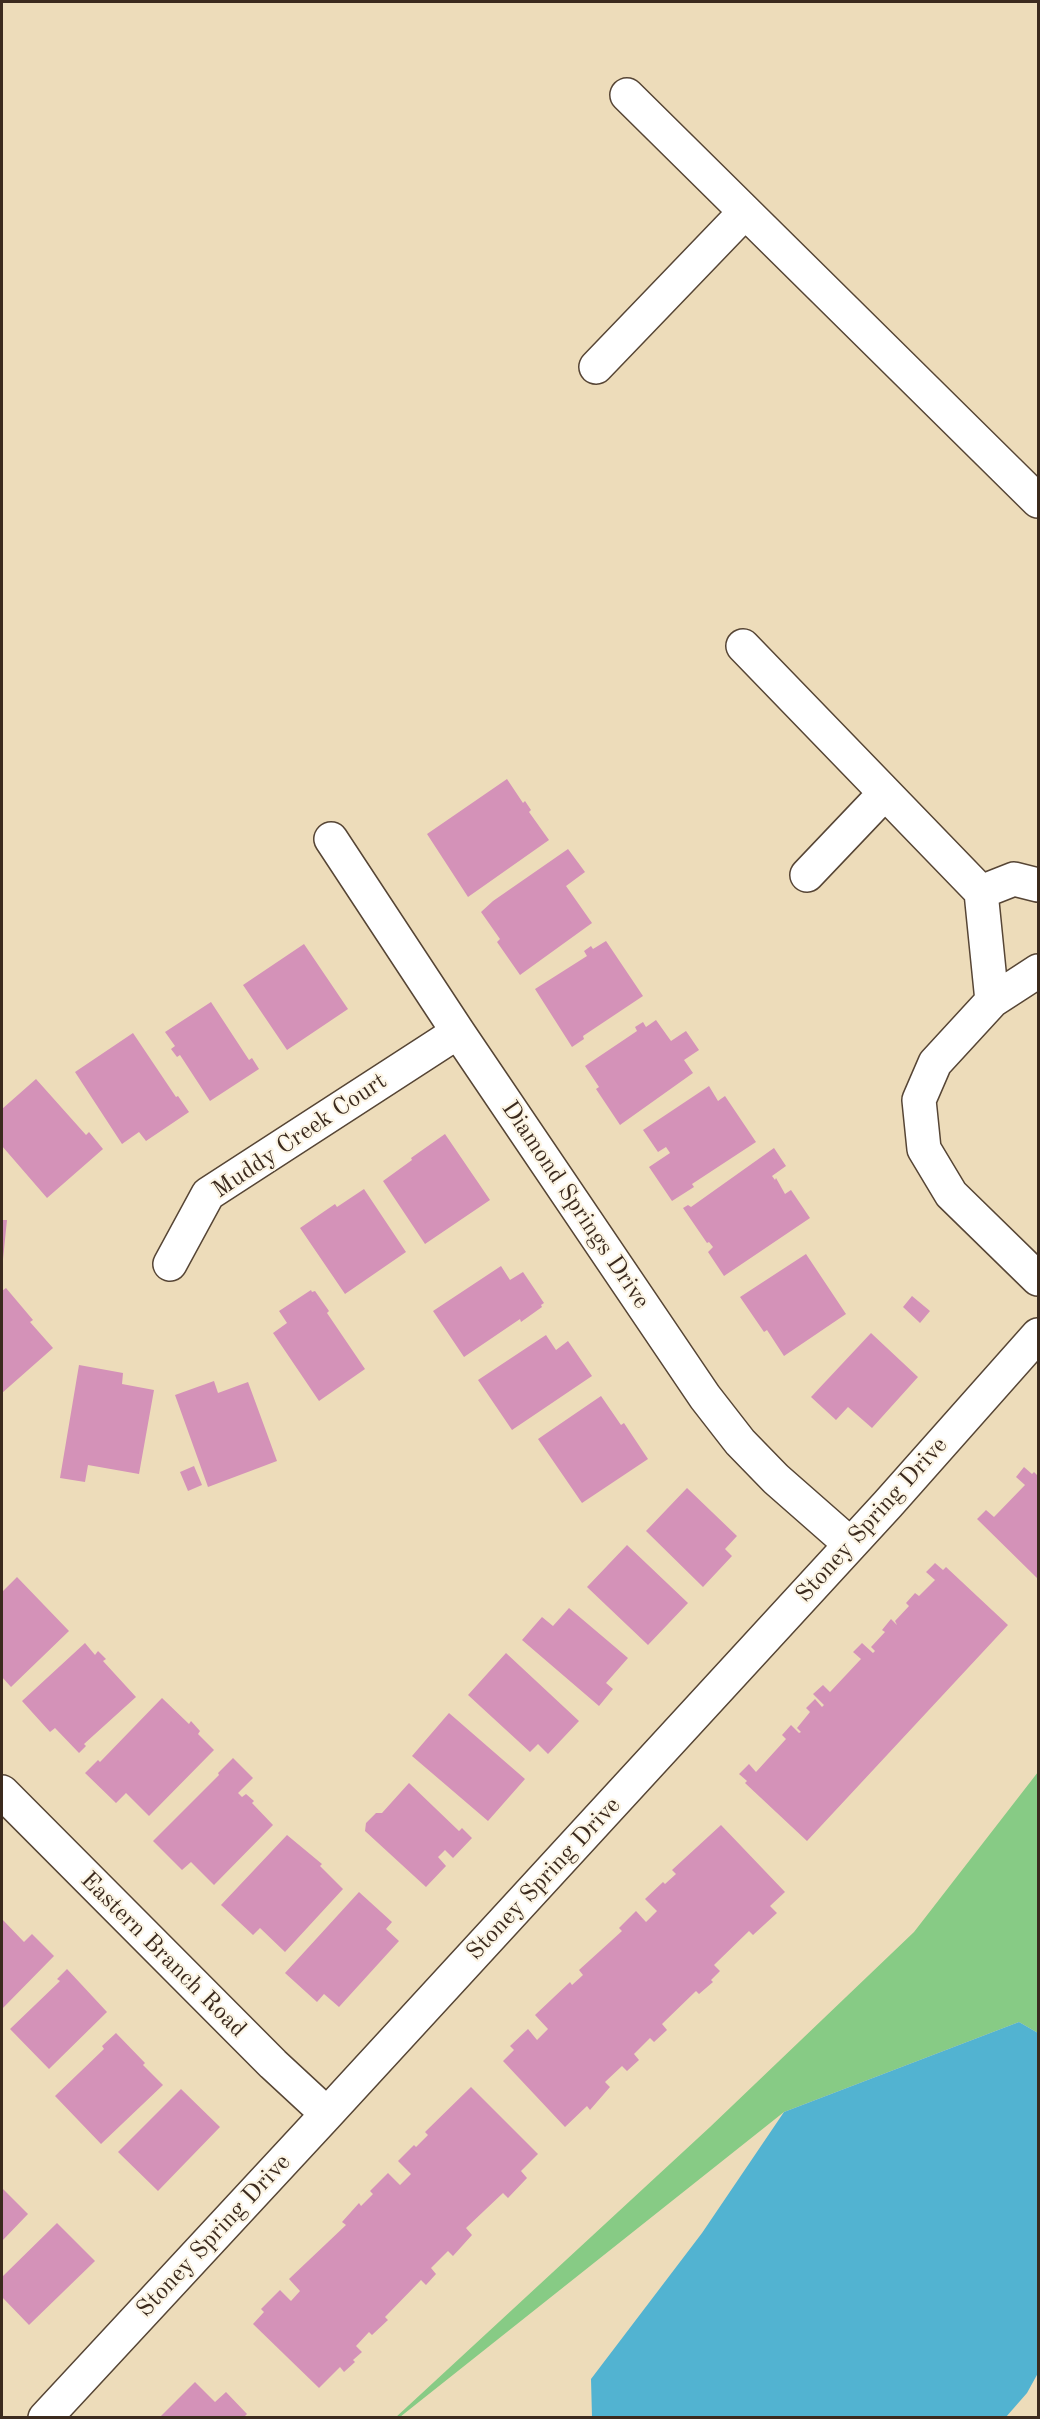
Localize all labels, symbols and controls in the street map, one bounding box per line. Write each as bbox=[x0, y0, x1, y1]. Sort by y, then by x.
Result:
street label: Muddy Creek Court bbox=[208, 1067, 392, 1205]
street label: Diamond Springs Drive bbox=[495, 1096, 655, 1314]
street label: Stoney Spring Drive bbox=[790, 1431, 954, 1609]
street label: Stoney Spring Drive bbox=[461, 1791, 627, 1967]
street label: Eastern Branch Road bbox=[74, 1866, 252, 2044]
street label: Stoney Spring Drive bbox=[131, 2148, 297, 2324]

